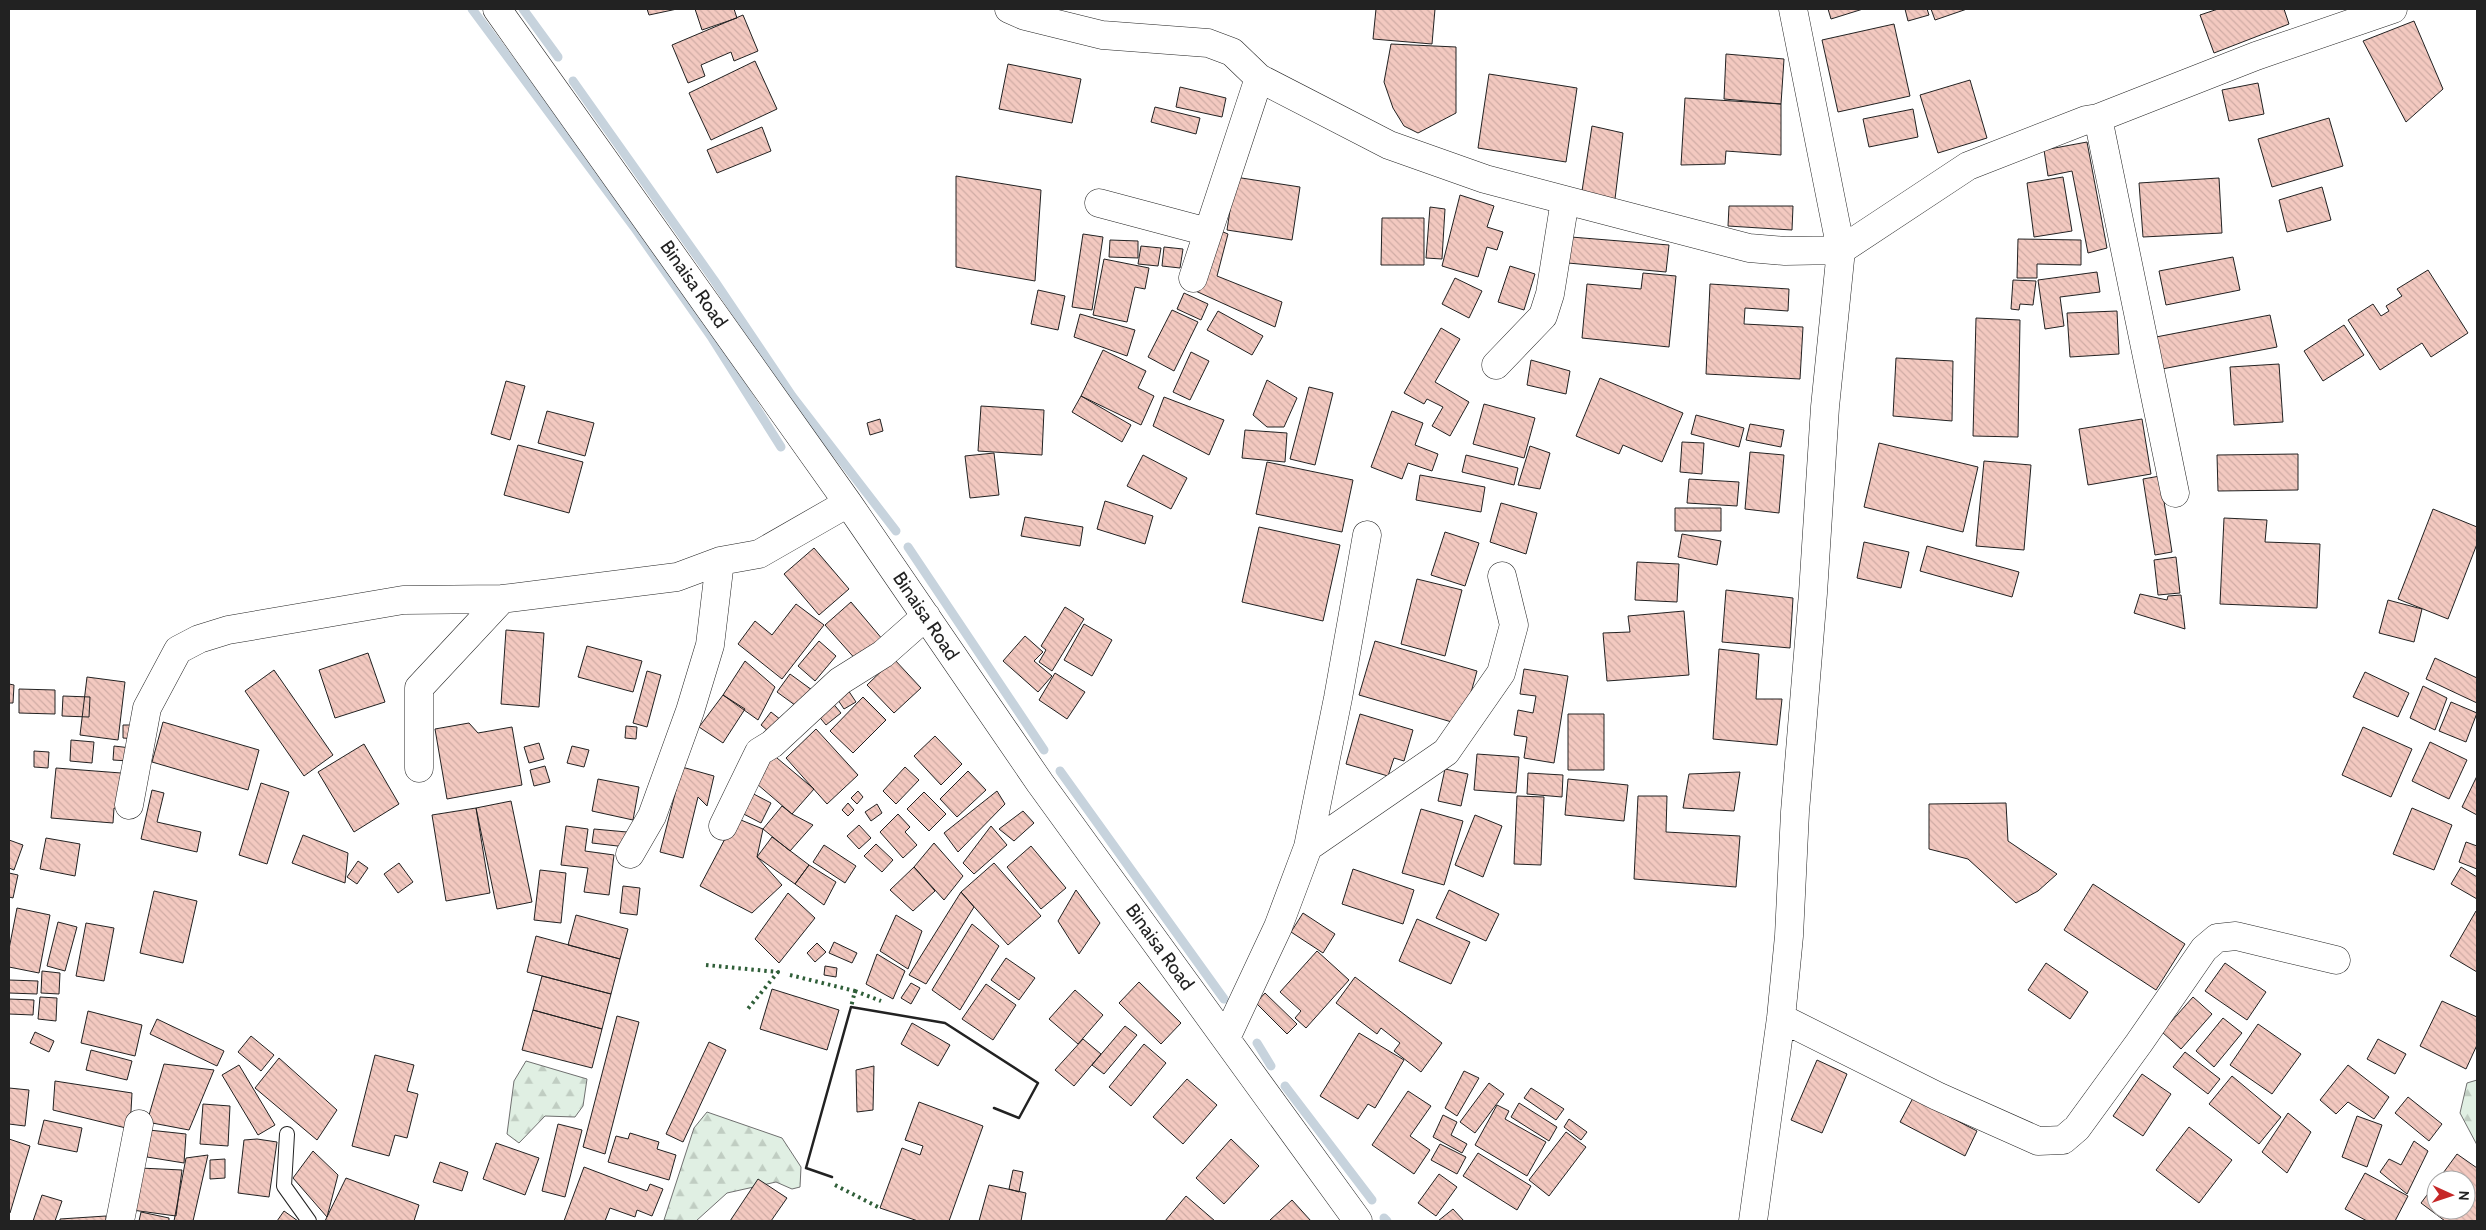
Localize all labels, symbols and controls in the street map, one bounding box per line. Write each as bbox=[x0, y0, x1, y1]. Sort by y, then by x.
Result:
street label: Binaisa Road bbox=[655, 236, 733, 332]
street label: Binaisa Road bbox=[888, 567, 964, 665]
street label: Binaisa Road bbox=[1121, 899, 1199, 995]
north arrow bbox=[2426, 1170, 2476, 1220]
text: N bbox=[2455, 1190, 2473, 1201]

